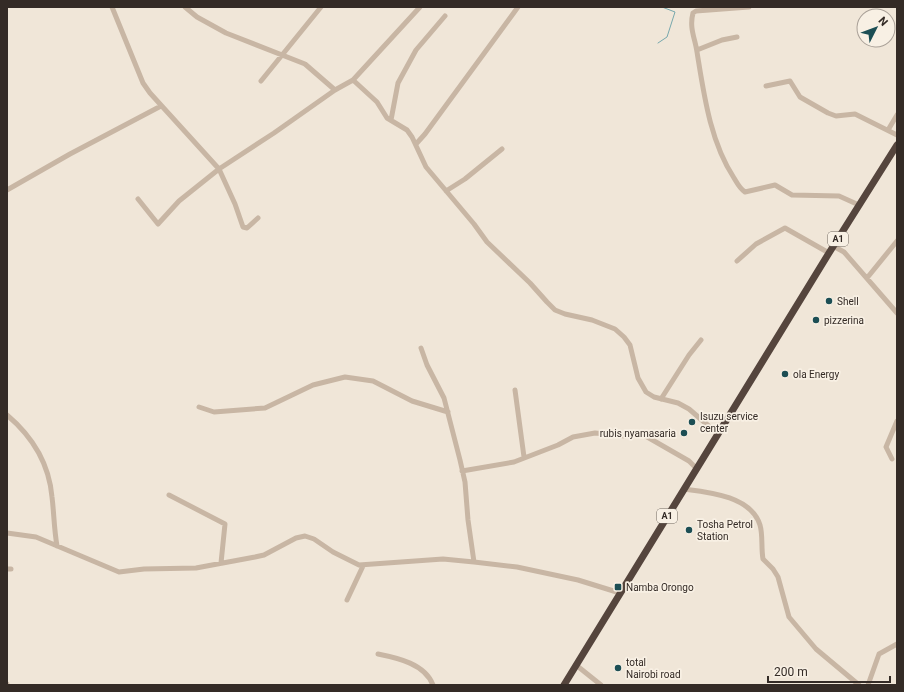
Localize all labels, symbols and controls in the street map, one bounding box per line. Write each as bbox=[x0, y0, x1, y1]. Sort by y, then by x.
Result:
north arrow bbox=[856, 8, 896, 48]
text: N bbox=[876, 14, 891, 29]
road number: A1 bbox=[828, 232, 848, 246]
marker: Shell bbox=[824, 296, 834, 306]
place label: Shell bbox=[837, 296, 859, 307]
marker: pizzerina bbox=[811, 315, 821, 325]
place label: pizzerina bbox=[824, 315, 864, 326]
marker: ola Energy bbox=[780, 369, 790, 379]
place label: ola Energy bbox=[793, 369, 839, 380]
place label: Isuzu service center bbox=[700, 411, 758, 434]
marker: Isuzu service center bbox=[687, 417, 697, 427]
place label: rubis nyamasaria bbox=[600, 428, 676, 439]
marker: rubis nyamasaria bbox=[679, 428, 689, 438]
road number: A1 bbox=[657, 509, 677, 523]
place label: Tosha Petrol Station bbox=[697, 519, 753, 542]
marker: Tosha Petrol Station bbox=[684, 525, 694, 535]
marker: Namba Orongo bbox=[613, 582, 623, 592]
place label: Namba Orongo bbox=[626, 582, 694, 593]
place label: total Nairobi road bbox=[626, 657, 681, 680]
scale bar bbox=[768, 658, 890, 684]
marker: total Nairobi road bbox=[613, 663, 623, 673]
text: 200 m bbox=[774, 665, 808, 679]

